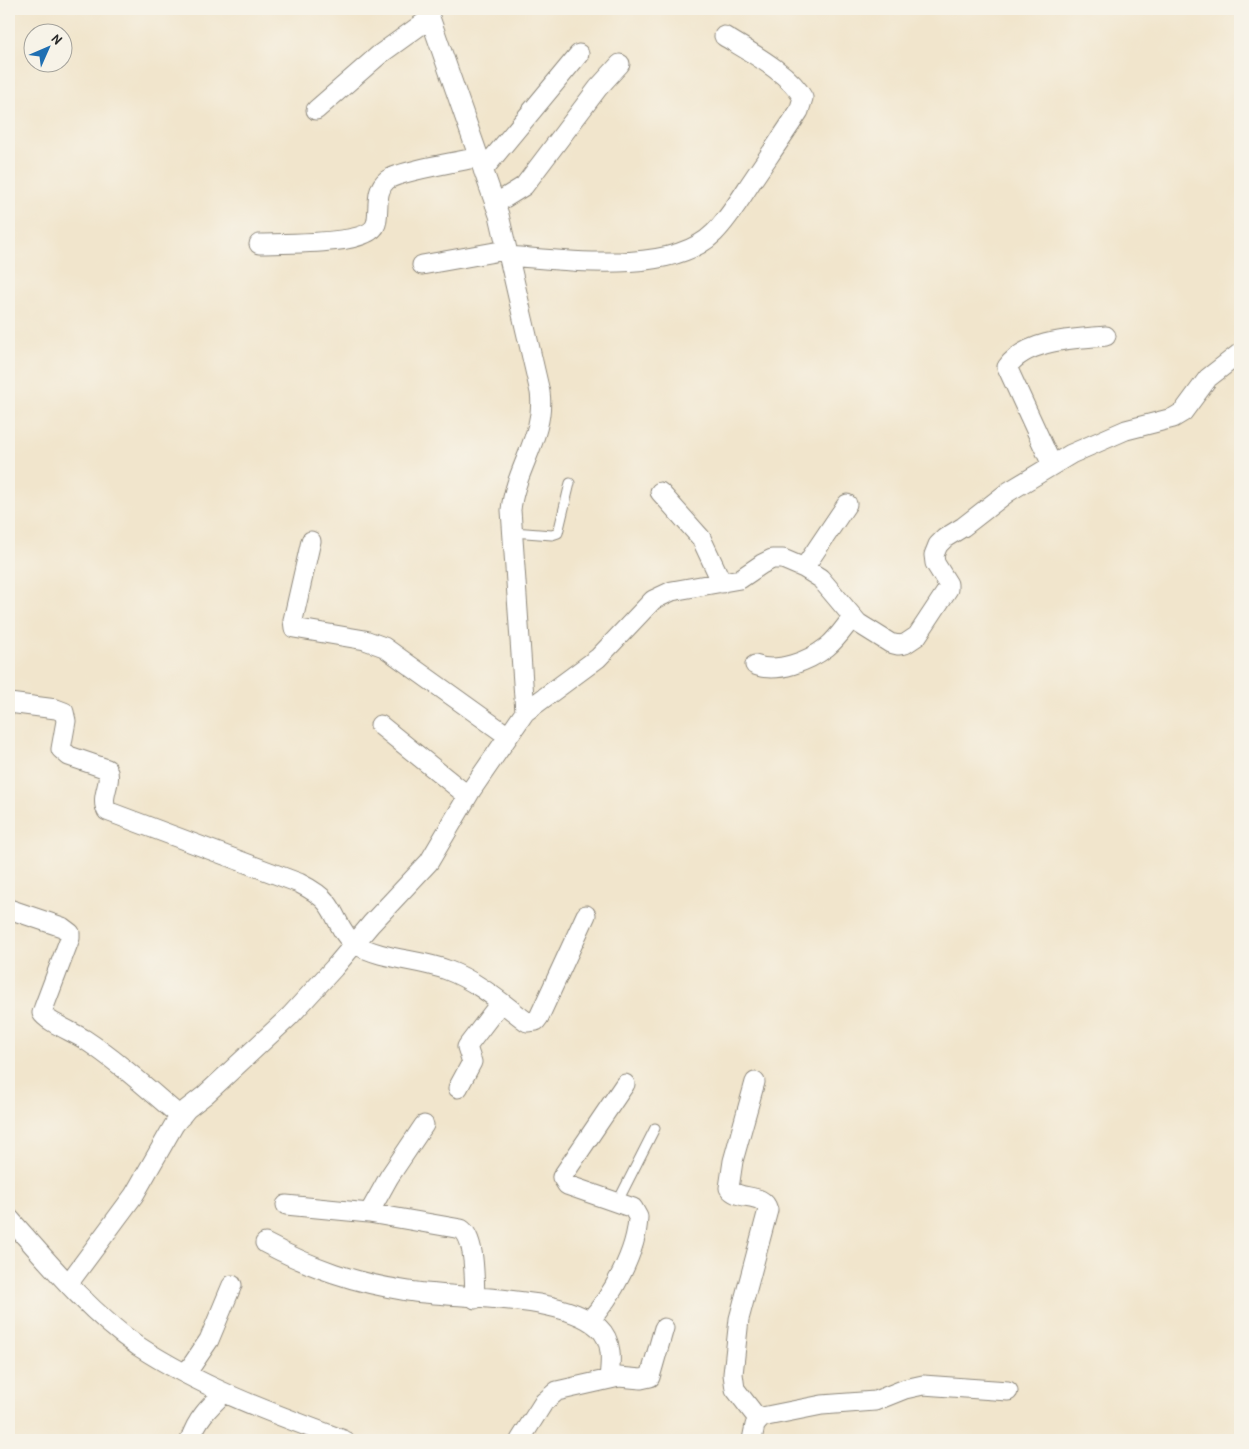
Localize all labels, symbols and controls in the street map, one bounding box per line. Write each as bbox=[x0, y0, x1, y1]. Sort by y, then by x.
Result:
north arrow bbox=[22, 22, 72, 72]
text: N bbox=[48, 29, 67, 48]

